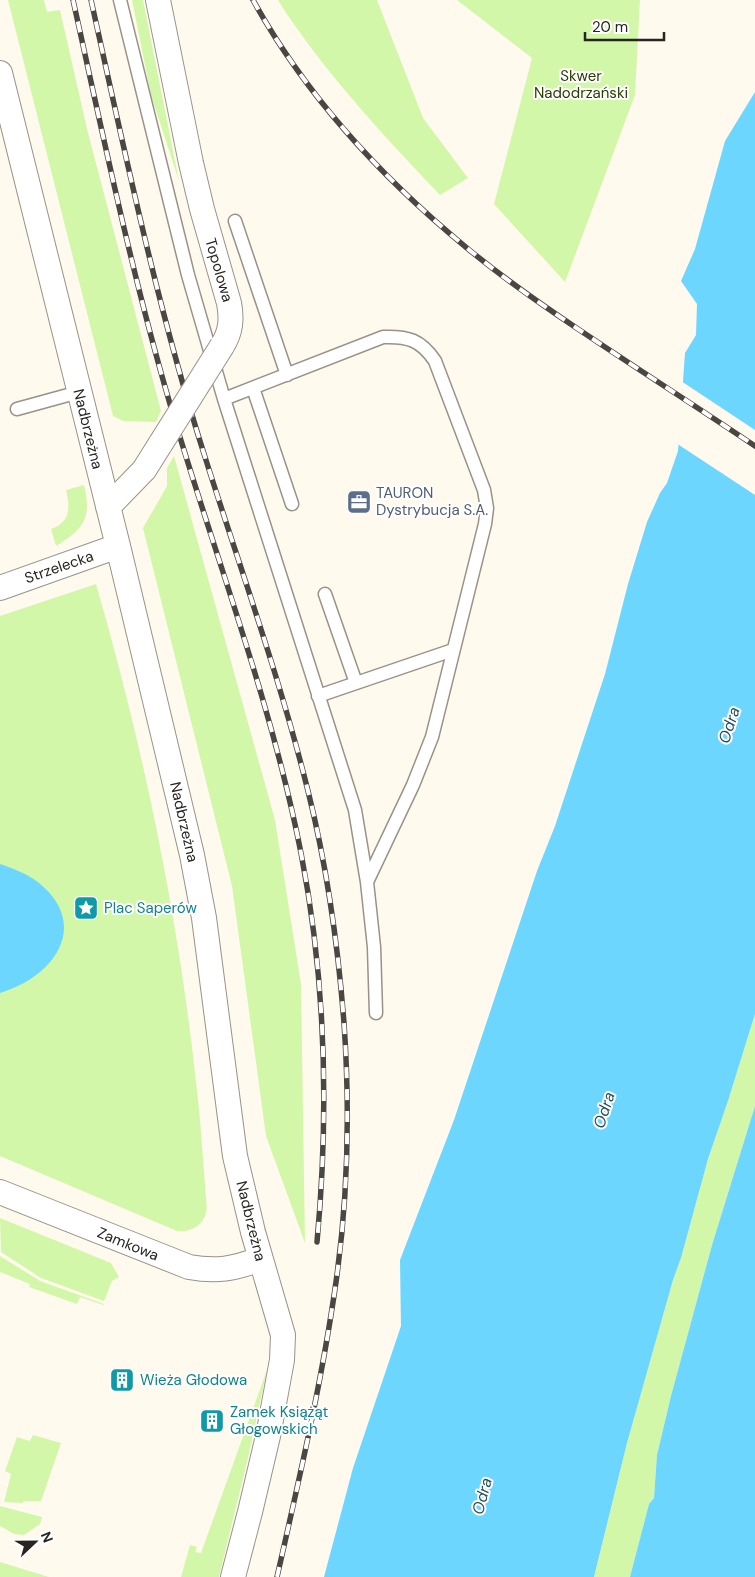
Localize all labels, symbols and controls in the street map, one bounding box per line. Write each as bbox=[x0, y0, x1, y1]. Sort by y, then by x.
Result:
scale bar bbox=[585, 10, 664, 42]
text: 20 m bbox=[592, 17, 628, 37]
park label: Skwer Nadodrzański bbox=[534, 66, 628, 103]
street label: Topolowa bbox=[200, 236, 238, 304]
street label: Nadbrzeżna bbox=[68, 387, 108, 471]
place label: TAURON Dystrybucja S.A. bbox=[376, 483, 488, 520]
office icon: TAURON Dystrybucja S.A. bbox=[346, 489, 372, 515]
street label: Strzelecka bbox=[22, 546, 96, 588]
water label: Odra bbox=[713, 704, 745, 746]
street label: Nadbrzeżna bbox=[165, 780, 203, 864]
place icon: Plac Saperów bbox=[73, 895, 99, 921]
place label: Plac Saperów bbox=[104, 898, 197, 918]
water label: Odra bbox=[588, 1089, 620, 1131]
street label: Nadbrzeżna bbox=[231, 1179, 271, 1263]
street label: Zamkowa bbox=[94, 1223, 162, 1265]
building icon: Wieża Głodowa bbox=[109, 1367, 135, 1393]
place label: Wieża Głodowa bbox=[140, 1370, 247, 1390]
place label: Zamek Książąt Głogowskich bbox=[230, 1402, 328, 1439]
building icon: Zamek Książąt Głogowskich bbox=[199, 1408, 225, 1434]
water label: Odra bbox=[467, 1475, 497, 1517]
north arrow bbox=[10, 1517, 60, 1567]
text: N bbox=[37, 1529, 57, 1545]

